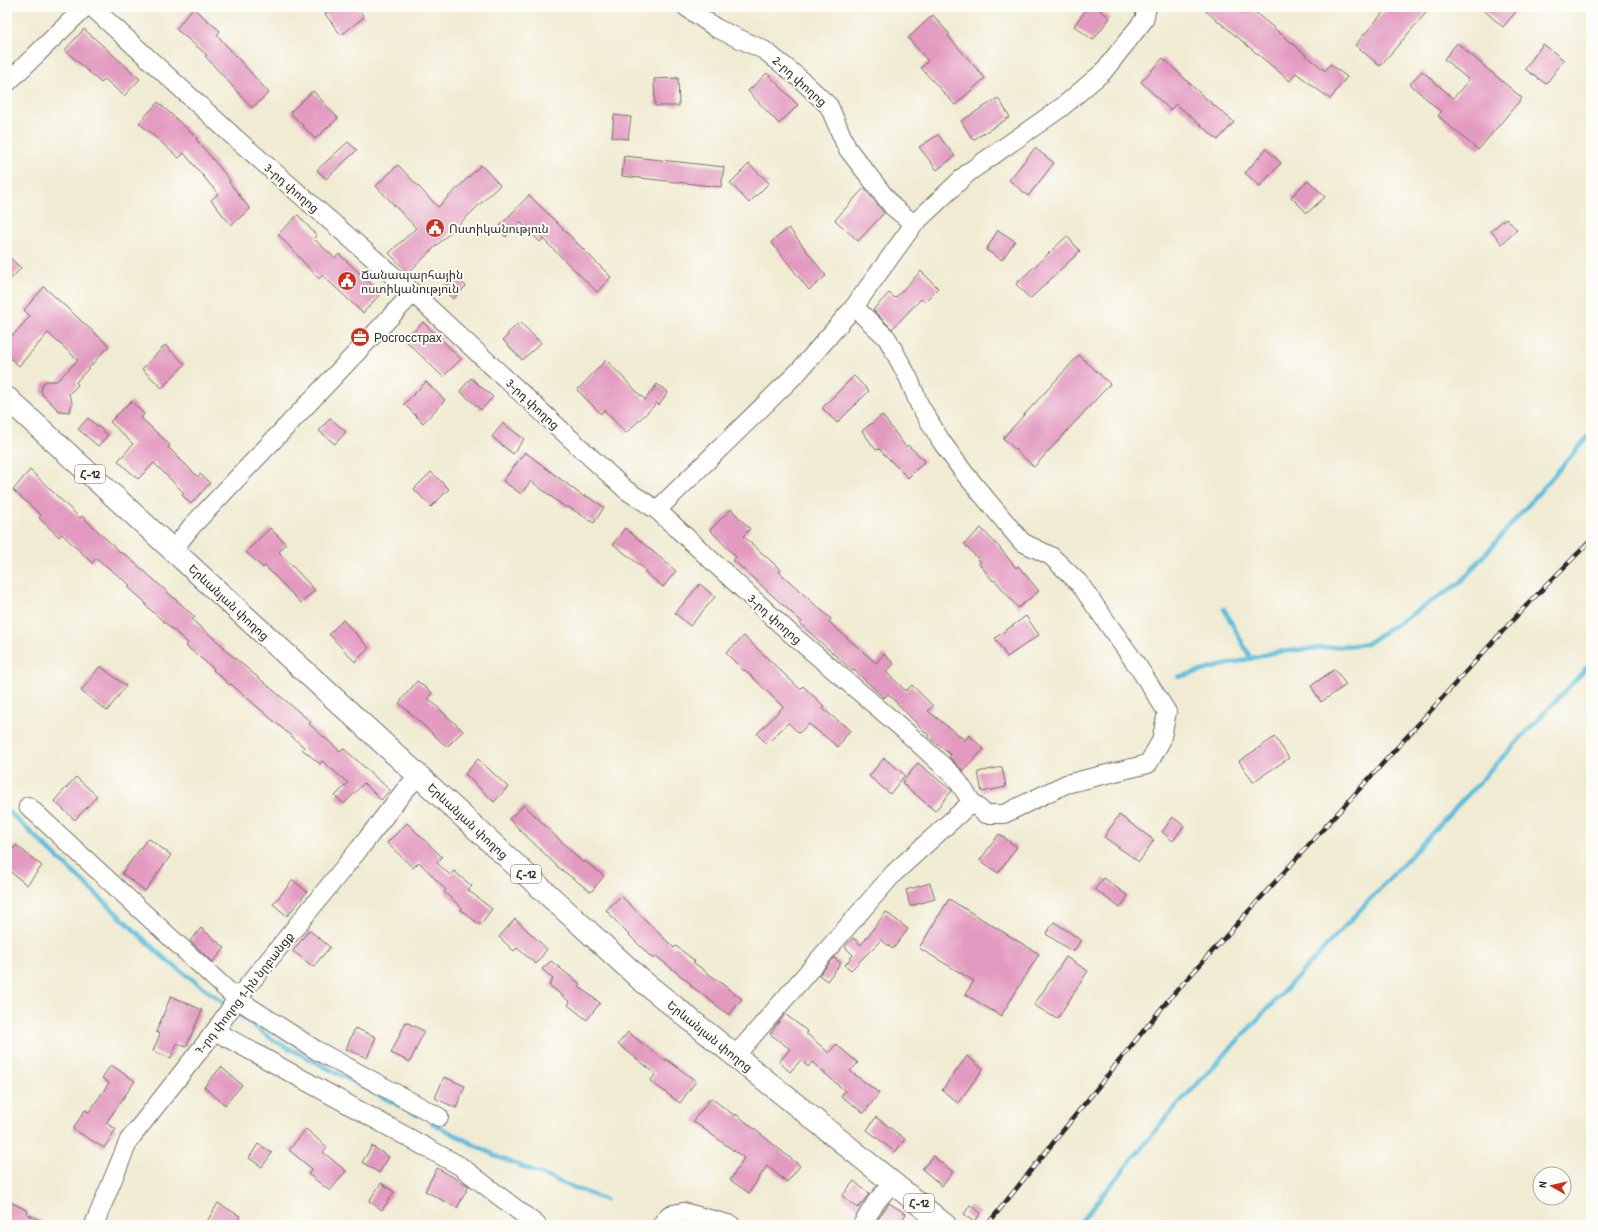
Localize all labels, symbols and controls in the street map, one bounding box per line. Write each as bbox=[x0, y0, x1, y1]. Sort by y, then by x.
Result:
street label: 2-րդ փողոց bbox=[769, 52, 831, 110]
street label: 3-րդ փողոց bbox=[261, 159, 323, 217]
public building icon: Ոստիկանություն bbox=[424, 217, 446, 239]
place label: Ոստիկանություն bbox=[449, 220, 549, 237]
place label: Ճանապարհային ոստիկանություն bbox=[361, 266, 463, 297]
public building icon: Ճանապարհային ոստիկանություն bbox=[336, 270, 358, 292]
office icon: Росгосстрах bbox=[349, 326, 371, 348]
place label: Росгосстрах bbox=[374, 329, 442, 346]
street label: 3-րդ փողոց bbox=[503, 375, 563, 433]
road number: Հ-12 bbox=[75, 465, 105, 483]
street label: Երևանյան փողոց bbox=[185, 560, 273, 644]
street label: 3-րդ փողոց bbox=[744, 590, 806, 648]
street label: Երևանյան փողոց bbox=[424, 779, 512, 863]
road number: Հ-12 bbox=[511, 865, 541, 883]
street label: 7-րդ փողոց 1-ին նրբանցք bbox=[191, 928, 297, 1058]
street label: Երևանյան փողոց bbox=[664, 996, 756, 1076]
north arrow bbox=[1532, 1166, 1572, 1206]
text: N bbox=[1535, 1181, 1549, 1188]
road number: Հ-12 bbox=[904, 1194, 934, 1212]

